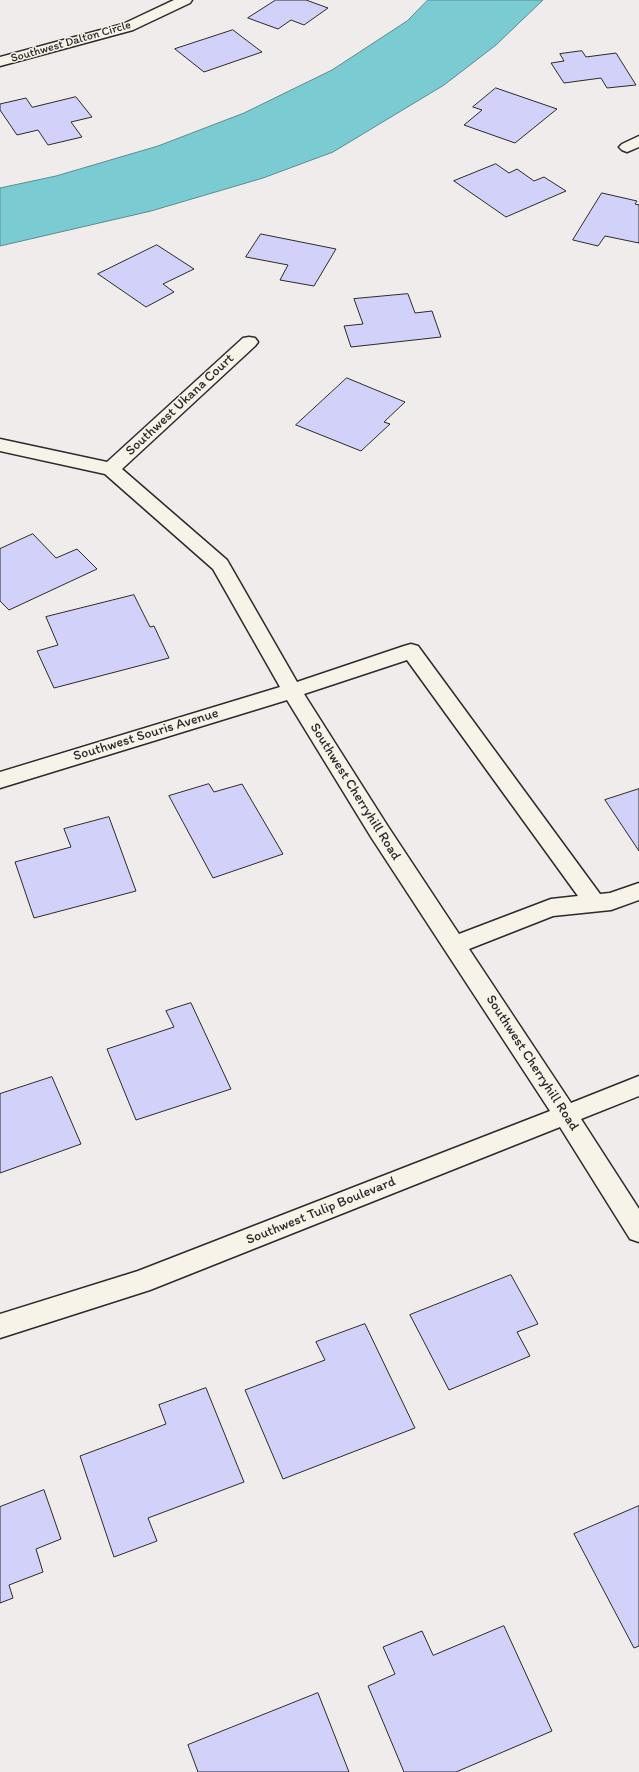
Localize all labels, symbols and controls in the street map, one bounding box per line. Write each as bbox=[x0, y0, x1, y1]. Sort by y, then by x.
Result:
street label: Southwest Dalton Circle bbox=[9, 18, 133, 66]
street label: Southwest Ukana Court bbox=[122, 350, 238, 460]
street label: Southwest Souris Avenue bbox=[71, 705, 221, 765]
street label: Southwest Cherryhill Road bbox=[306, 720, 404, 864]
street label: Southwest Cherryhill Road bbox=[482, 992, 582, 1134]
street label: Southwest Tulip Boulevard bbox=[244, 1173, 398, 1249]

